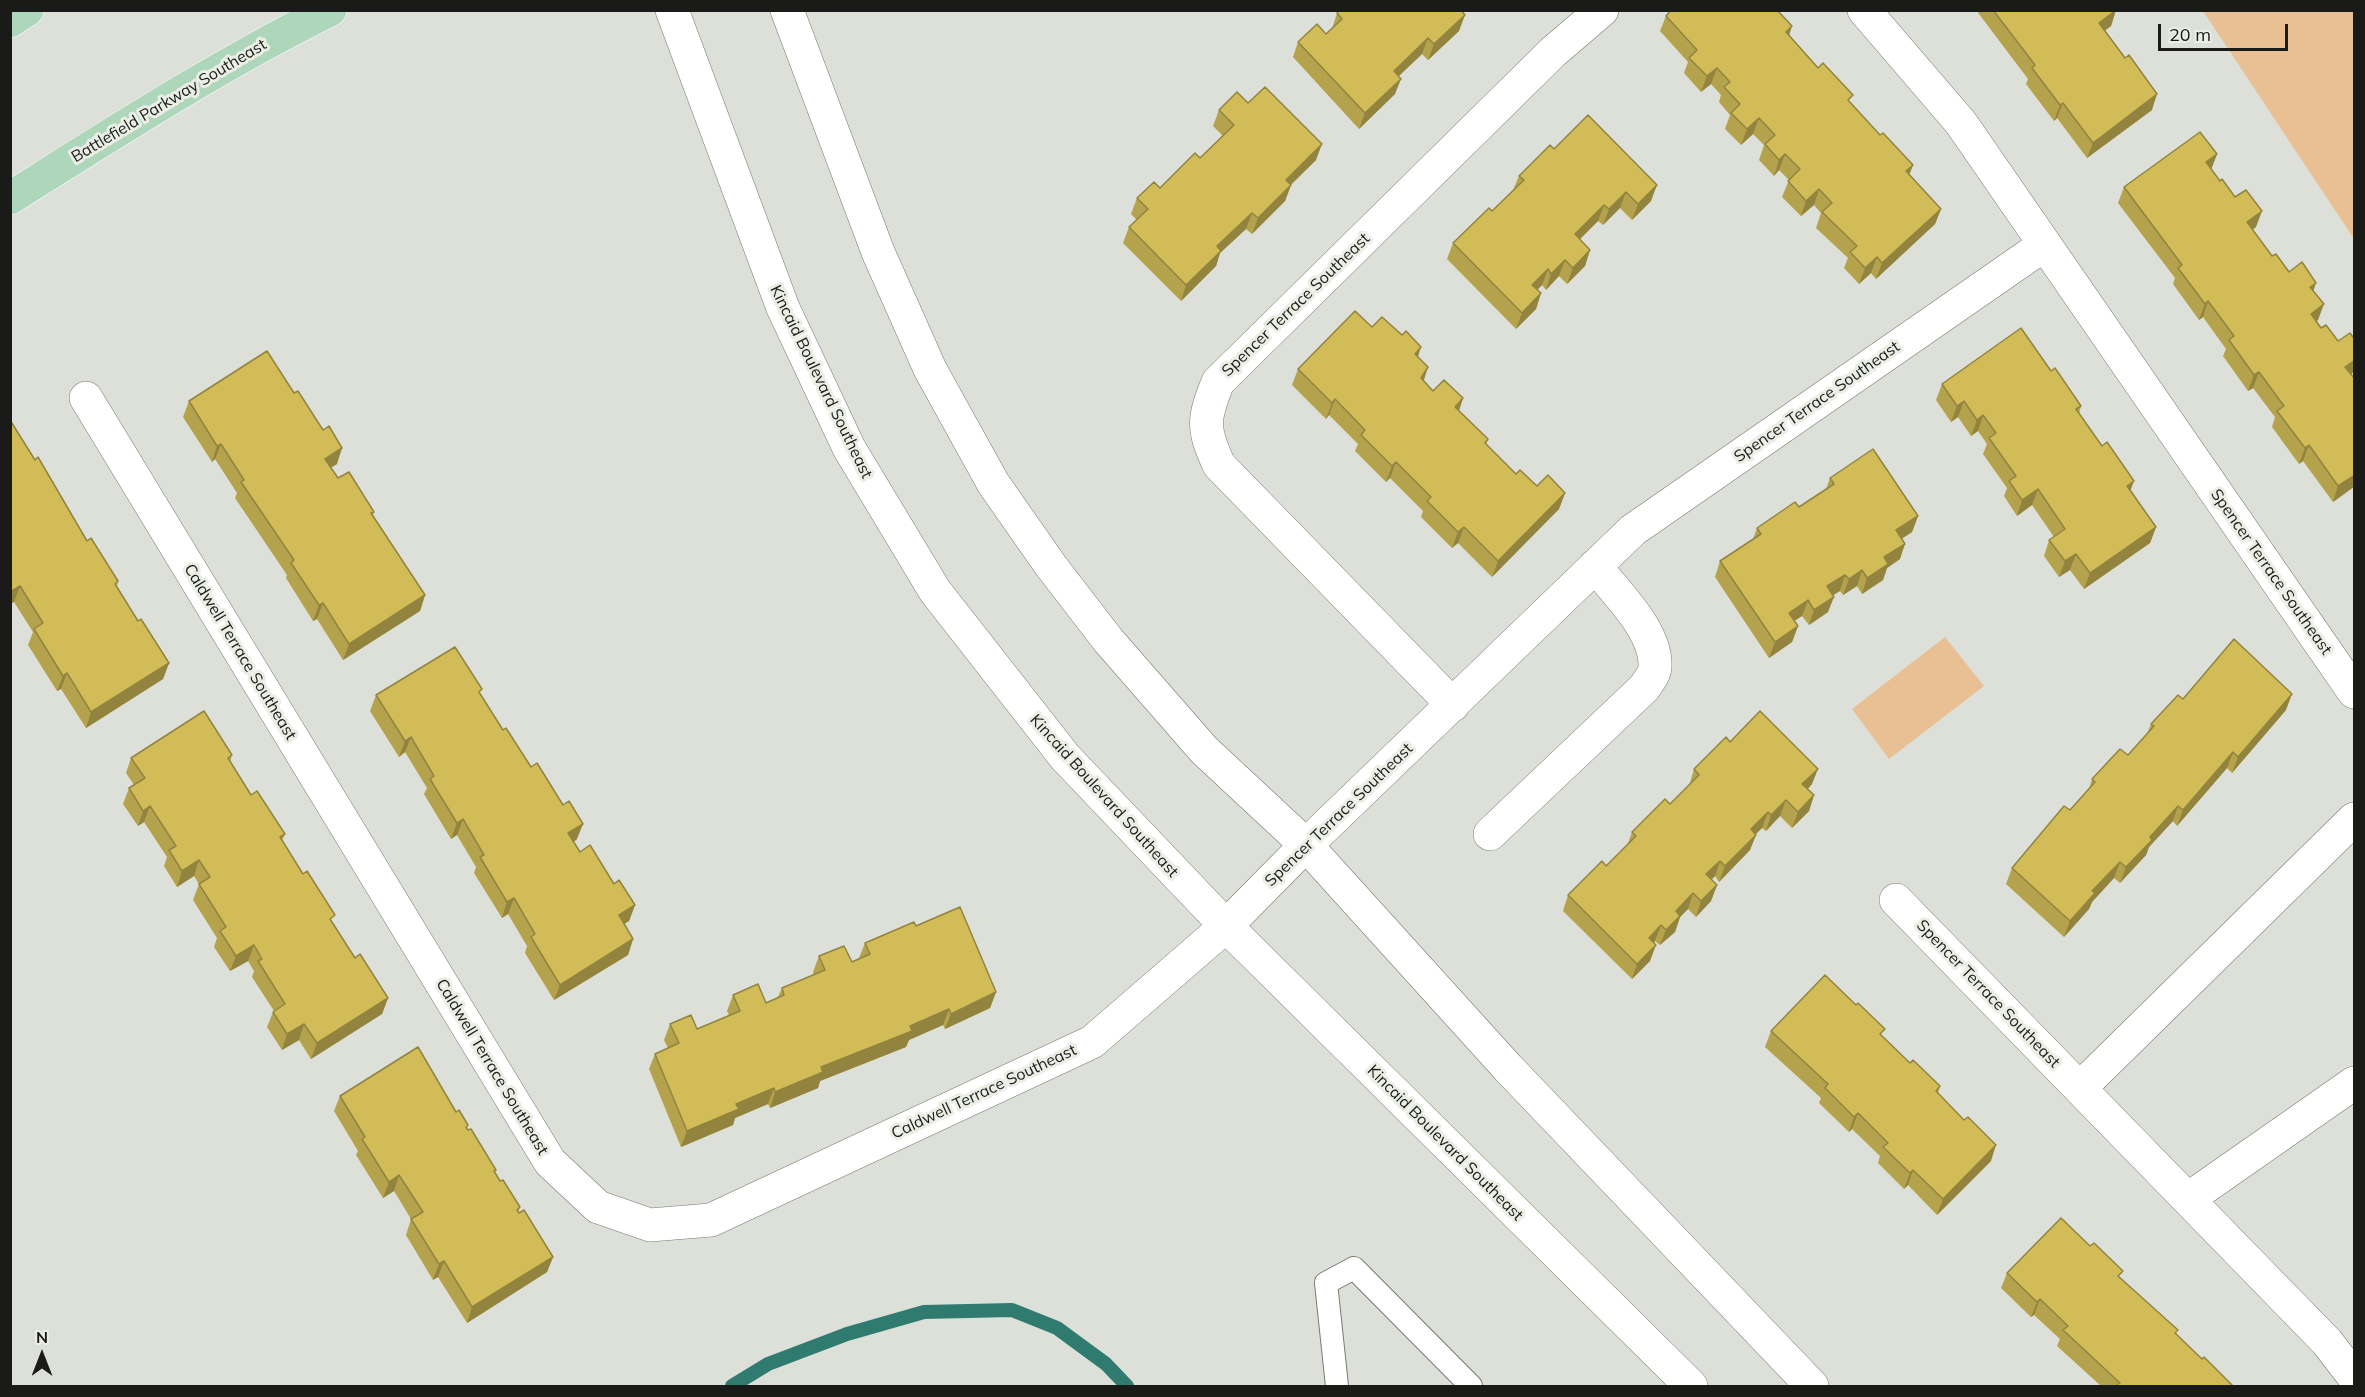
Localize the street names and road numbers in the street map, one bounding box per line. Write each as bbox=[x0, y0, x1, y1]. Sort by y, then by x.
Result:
street label: Battlefield Parkway Southeast bbox=[68, 35, 270, 167]
street label: Spencer Terrace Southeast bbox=[1218, 229, 1374, 381]
street label: Kincaid Boulevard Southeast bbox=[766, 282, 876, 482]
street label: Spencer Terrace Southeast bbox=[1730, 337, 1904, 467]
street label: Spencer Terrace Southeast bbox=[2206, 485, 2336, 659]
street label: Caldwell Terrace Southeast bbox=[180, 560, 300, 744]
street label: Kincaid Boulevard Southeast bbox=[1026, 711, 1182, 881]
street label: Spencer Terrace Southeast bbox=[1261, 739, 1417, 891]
street label: Spencer Terrace Southeast bbox=[1912, 916, 2064, 1072]
street label: Caldwell Terrace Southeast bbox=[432, 975, 552, 1159]
street label: Caldwell Terrace Southeast bbox=[888, 1041, 1080, 1143]
street label: Kincaid Boulevard Southeast bbox=[1363, 1061, 1527, 1225]

